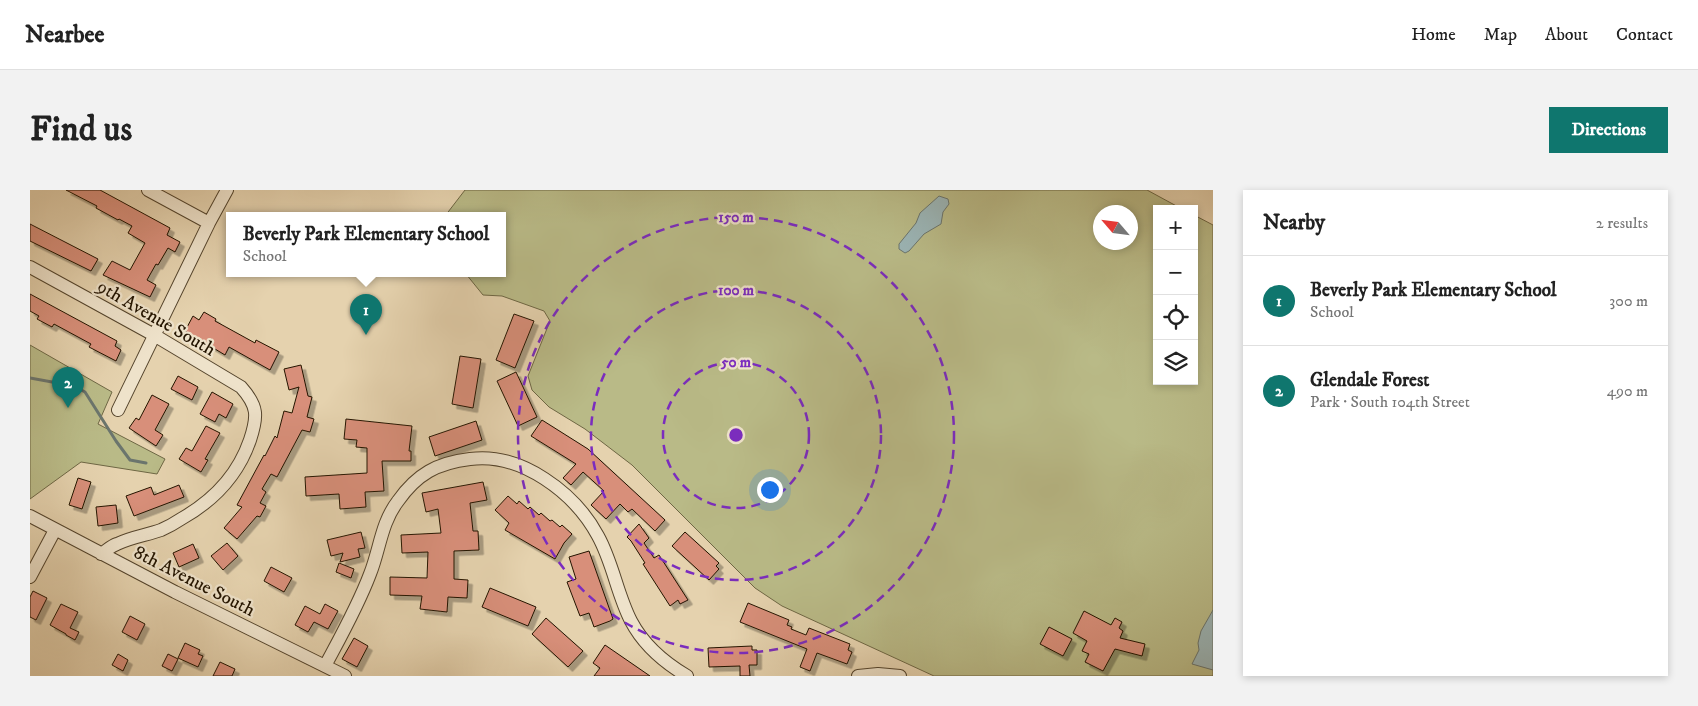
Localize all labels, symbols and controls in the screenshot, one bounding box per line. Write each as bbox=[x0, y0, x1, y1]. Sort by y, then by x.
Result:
text: Nearbee bbox=[25, 20, 104, 50]
text: Home bbox=[1411, 24, 1456, 46]
text: Map bbox=[1484, 24, 1517, 46]
text: About bbox=[1545, 24, 1588, 46]
text: Contact bbox=[1616, 24, 1673, 46]
button: Directions bbox=[1549, 107, 1668, 153]
text: Find us bbox=[30, 108, 132, 152]
north arrow bbox=[1093, 205, 1138, 250]
map controls bbox=[1153, 205, 1198, 385]
button: + bbox=[1153, 205, 1198, 250]
text: 150 m bbox=[718, 208, 754, 227]
text: Nearby bbox=[1263, 210, 1325, 236]
popup bbox=[226, 212, 506, 277]
text: 2 results bbox=[1596, 213, 1648, 233]
text: Beverly Park Elementary School bbox=[243, 223, 489, 246]
text: School bbox=[243, 246, 287, 266]
button: − bbox=[1153, 250, 1198, 295]
street label: 9th Avenue South bbox=[92, 275, 220, 361]
text: Beverly Park Elementary School bbox=[1310, 279, 1557, 302]
text: 100 m bbox=[718, 281, 755, 300]
text: 1 bbox=[1276, 291, 1282, 311]
text: 300 m bbox=[1609, 291, 1648, 311]
pin: 1 bbox=[350, 294, 382, 335]
button: locate bbox=[1153, 295, 1198, 340]
text: School bbox=[1310, 302, 1354, 322]
button: layers bbox=[1153, 340, 1198, 385]
text: 50 m bbox=[720, 353, 752, 372]
pin: 2 bbox=[52, 367, 84, 408]
text: Glendale Forest bbox=[1310, 369, 1429, 392]
text: 2 bbox=[1275, 381, 1283, 401]
text: 490 m bbox=[1607, 381, 1648, 401]
text: Park · South 104th Street bbox=[1310, 392, 1470, 412]
centre of rings bbox=[727, 426, 745, 444]
your location bbox=[757, 477, 783, 503]
street label: 8th Avenue South bbox=[130, 541, 259, 622]

